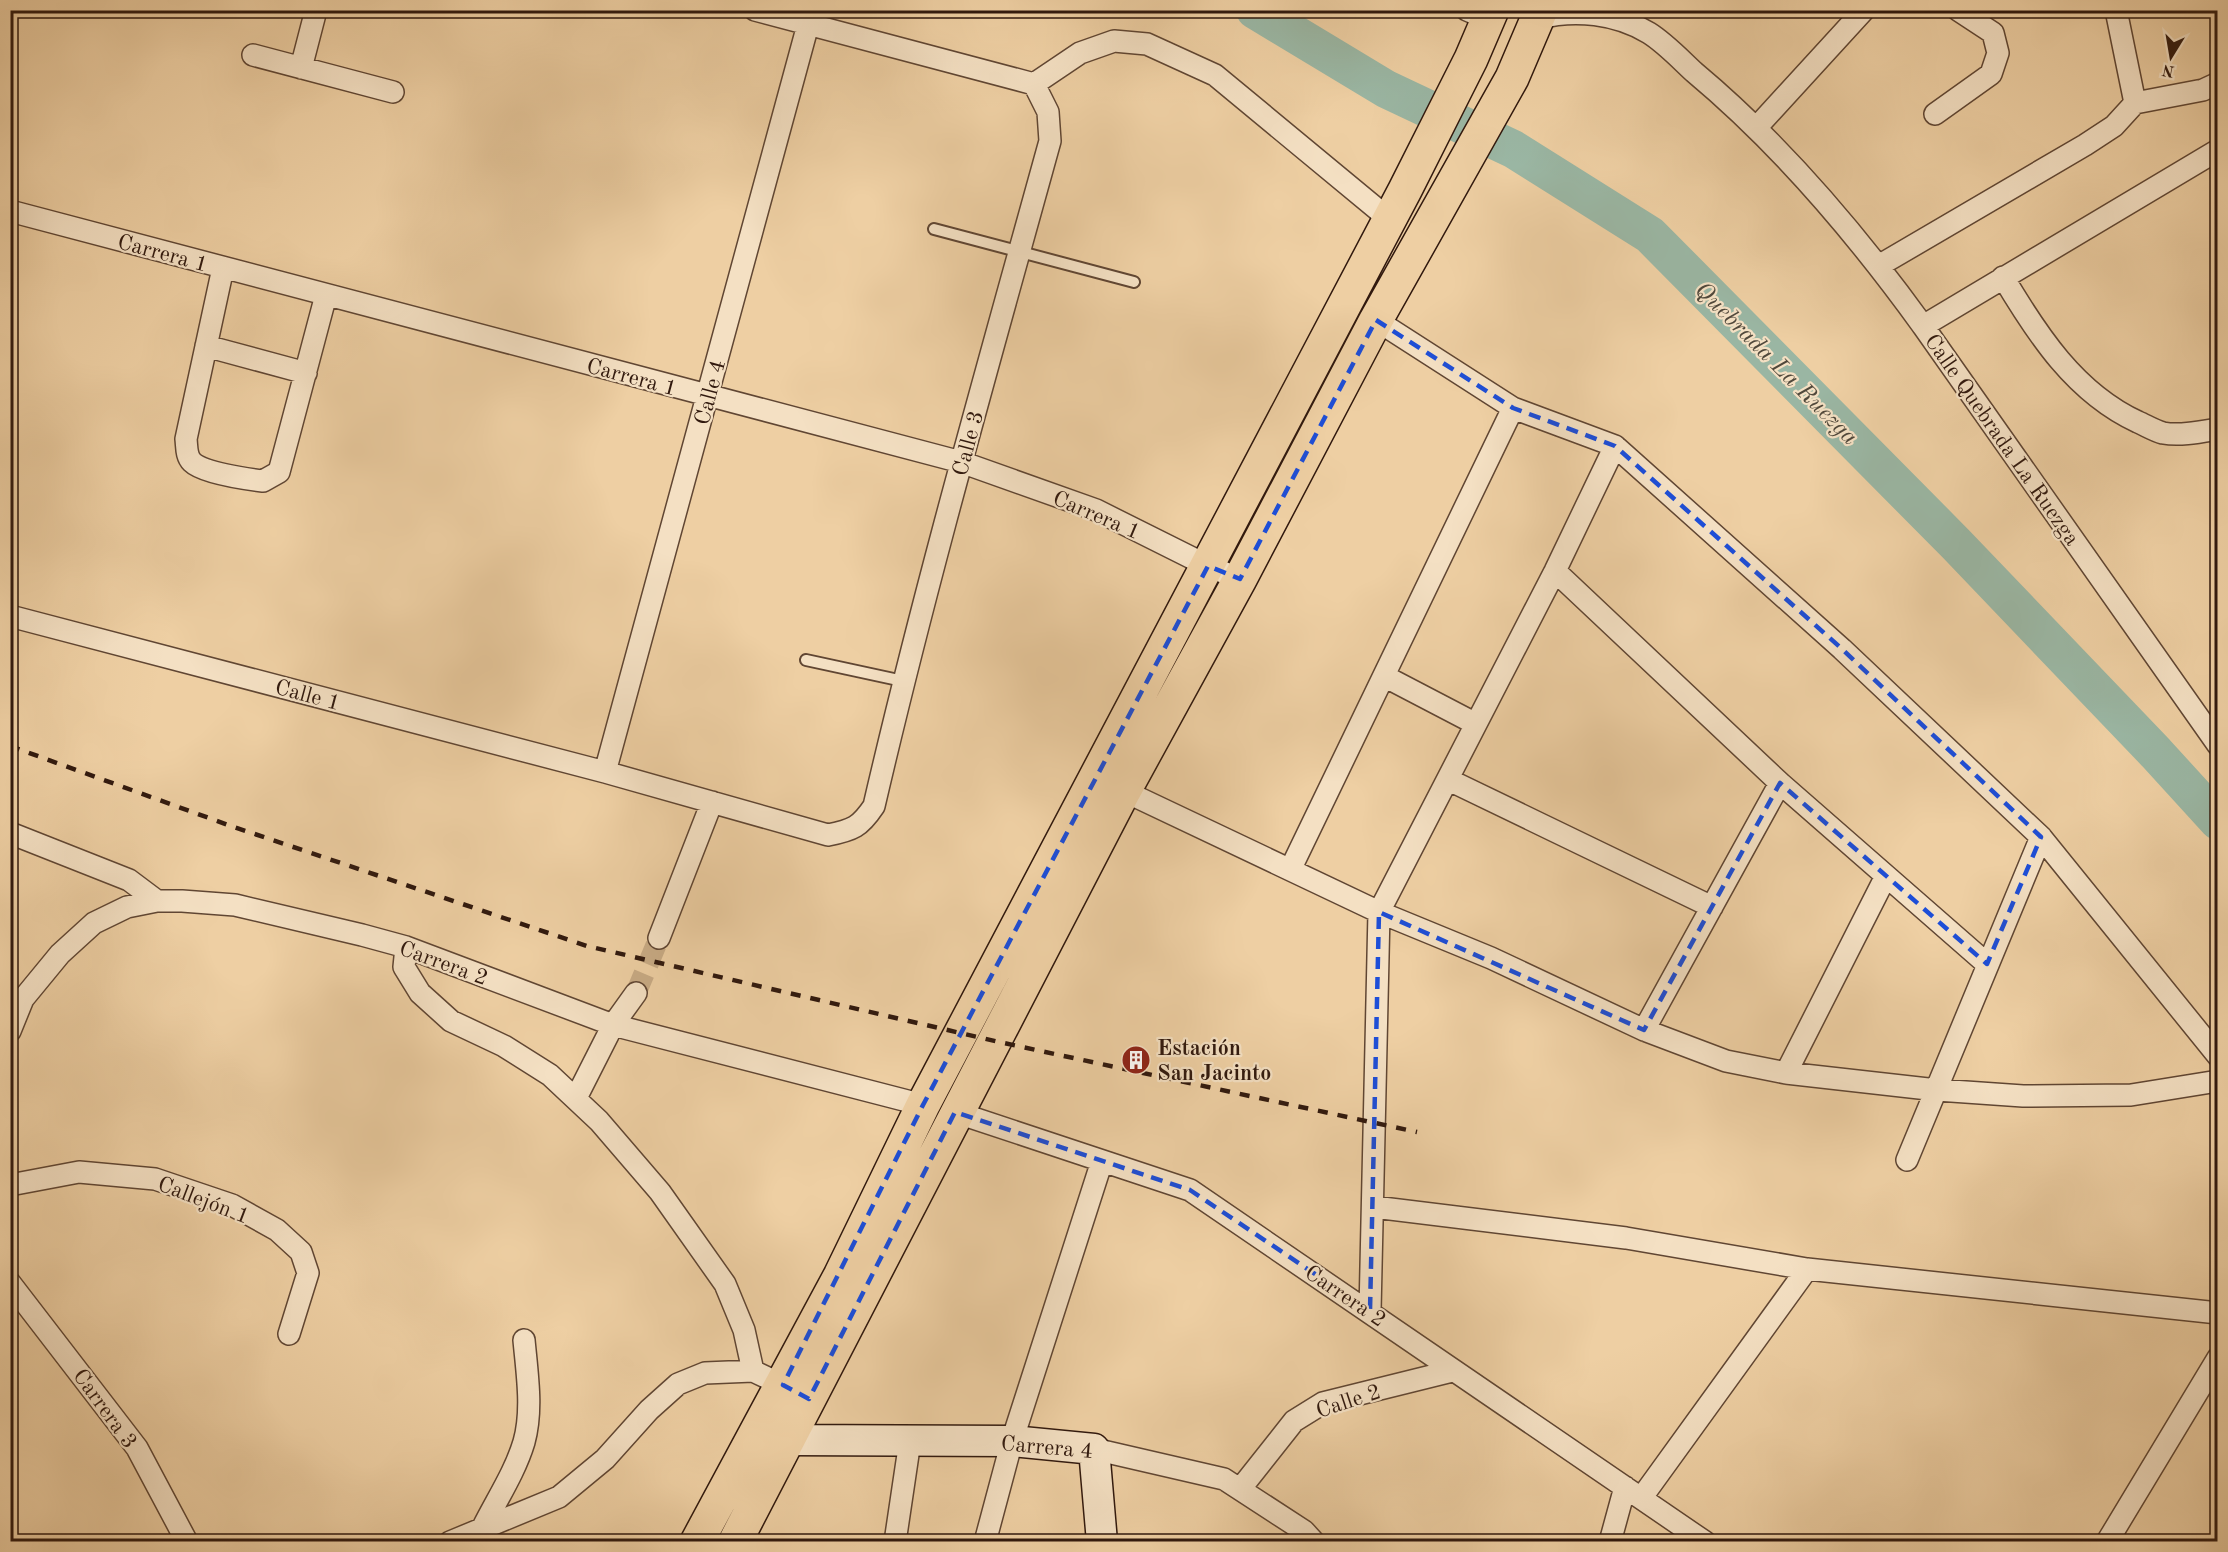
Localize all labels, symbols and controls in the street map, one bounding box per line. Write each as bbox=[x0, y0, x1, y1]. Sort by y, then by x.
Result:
north arrow bbox=[2141, 27, 2201, 87]
text: N bbox=[2160, 61, 2176, 79]
street label: Carrera 1 bbox=[115, 231, 210, 277]
water label: Quebrada La Ruezga bbox=[1690, 278, 1862, 451]
street label: Calle Quebrada La Ruezga bbox=[1920, 330, 2083, 550]
street label: Carrera 1 bbox=[584, 355, 679, 401]
street label: Calle 4 bbox=[692, 358, 730, 427]
street label: Calle 3 bbox=[950, 409, 988, 478]
street label: Carrera 1 bbox=[1049, 488, 1143, 544]
street label: Calle 1 bbox=[273, 677, 342, 715]
street label: Carrera 2 bbox=[396, 938, 491, 990]
place label: Estación San Jacinto bbox=[1157, 1038, 1271, 1085]
building icon: Estación San Jacinto bbox=[1120, 1044, 1152, 1076]
street label: Callejón 1 bbox=[154, 1173, 252, 1228]
street label: Carrera 2 bbox=[1300, 1262, 1389, 1332]
street label: Carrera 3 bbox=[68, 1365, 140, 1453]
street label: Calle 2 bbox=[1314, 1381, 1384, 1423]
street label: Carrera 4 bbox=[1000, 1433, 1094, 1463]

